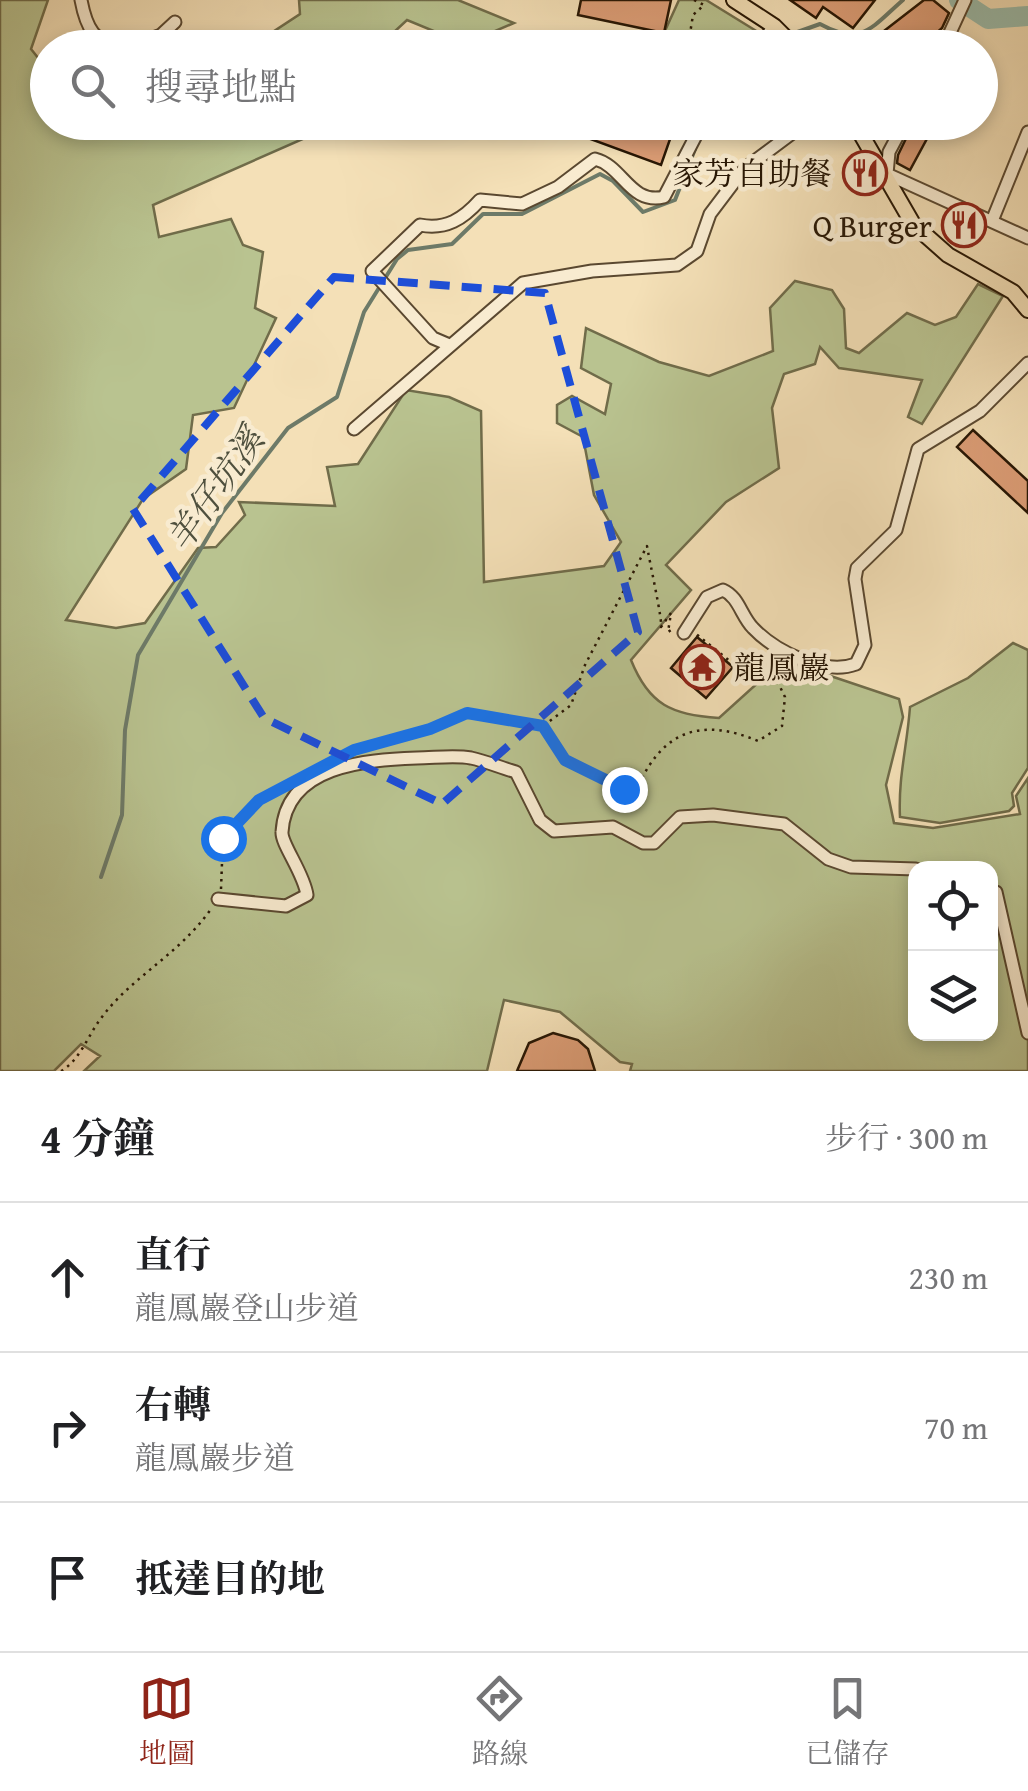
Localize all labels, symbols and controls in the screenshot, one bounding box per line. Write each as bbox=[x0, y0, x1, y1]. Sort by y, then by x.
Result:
search box bbox=[30, 30, 998, 140]
icon: search bbox=[65, 58, 120, 113]
text: 搜尋地點 bbox=[145, 58, 297, 114]
place label: 家芳自助餐 bbox=[672, 150, 832, 197]
restaurant icon: 家芳自助餐 bbox=[842, 150, 888, 196]
place label: Q Burger bbox=[813, 202, 932, 249]
restaurant icon: Q Burger bbox=[941, 202, 987, 248]
water label: 羊仔坑溪 bbox=[154, 414, 278, 561]
temple icon: 龍鳳巖 bbox=[679, 644, 725, 690]
place label: 龍鳳巖 bbox=[734, 644, 830, 691]
route end bbox=[602, 767, 648, 813]
route start bbox=[201, 816, 247, 862]
map controls bbox=[908, 861, 998, 1041]
button: locate bbox=[908, 861, 998, 951]
button: layers bbox=[908, 951, 998, 1041]
text: 4 分鐘 bbox=[40, 1107, 155, 1168]
text: 步行 · 300 m bbox=[825, 1114, 988, 1161]
text: 直行 bbox=[135, 1226, 211, 1282]
icon: ahead bbox=[40, 1250, 95, 1305]
text: 230 m bbox=[909, 1254, 988, 1301]
text: 龍鳳巖登山步道 bbox=[135, 1284, 359, 1331]
text: 右轉 bbox=[135, 1376, 211, 1432]
icon: right bbox=[40, 1400, 95, 1455]
text: 70 m bbox=[924, 1404, 988, 1451]
text: 龍鳳巖步道 bbox=[135, 1434, 295, 1481]
icon: arrive bbox=[40, 1550, 95, 1605]
text: 抵達目的地 bbox=[135, 1550, 325, 1606]
tab: 地圖 bbox=[139, 1671, 195, 1773]
tab: 路線 bbox=[472, 1671, 528, 1773]
tab: 已儲存 bbox=[805, 1671, 889, 1773]

